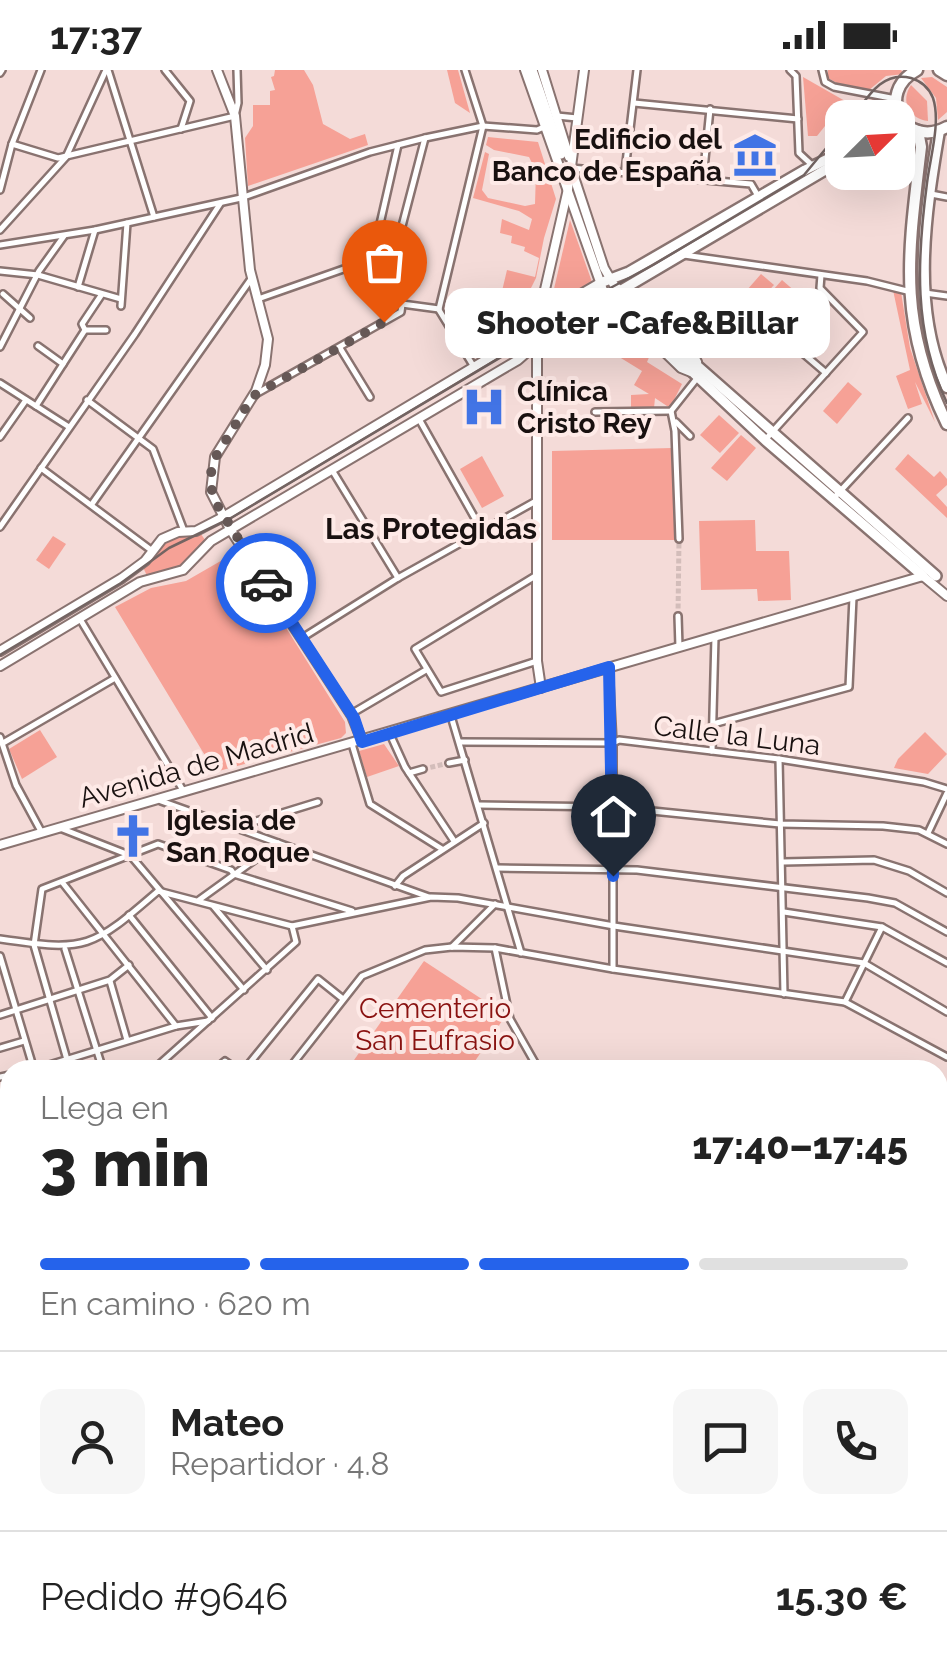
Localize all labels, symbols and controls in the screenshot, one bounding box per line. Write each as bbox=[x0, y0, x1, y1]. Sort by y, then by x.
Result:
text: 17:37 bbox=[50, 13, 142, 58]
north arrow bbox=[825, 100, 915, 190]
map controls bbox=[825, 100, 915, 190]
place label: Edificio del Banco de España bbox=[492, 123, 722, 188]
museum icon: Edificio del Banco de España bbox=[731, 131, 779, 179]
pin bbox=[342, 220, 427, 323]
icon: bag bbox=[357, 235, 412, 290]
callout: Shooter -Cafe&Billar bbox=[444, 287, 829, 357]
text: Shooter -Cafe&Billar bbox=[477, 304, 798, 341]
place label: Clínica Cristo Rey bbox=[517, 375, 653, 440]
hospital icon: Clínica Cristo Rey bbox=[460, 383, 508, 431]
district label: Las Protegidas bbox=[325, 511, 537, 546]
courier bbox=[216, 533, 316, 633]
icon: car bbox=[239, 556, 294, 611]
street label: Calle la Luna bbox=[652, 709, 822, 762]
street label: Avenida de Madrid bbox=[75, 716, 317, 815]
pin bbox=[571, 774, 656, 877]
icon: home bbox=[586, 789, 641, 844]
place label: Iglesia de San Roque bbox=[166, 804, 310, 869]
church icon: Iglesia de San Roque bbox=[109, 812, 157, 860]
park label: Cementerio San Eufrasio bbox=[355, 992, 515, 1057]
text: Llega en bbox=[40, 1089, 169, 1126]
text: 17:40–17:45 bbox=[692, 1123, 908, 1168]
text: 3 min bbox=[40, 1125, 210, 1201]
text: En camino · 620 m bbox=[40, 1285, 311, 1322]
button: person bbox=[40, 1389, 145, 1494]
button: chat bbox=[673, 1389, 778, 1494]
button: phone bbox=[803, 1389, 908, 1494]
text: Mateo bbox=[170, 1400, 284, 1445]
text: Repartidor · 4.8 bbox=[170, 1445, 390, 1482]
text: Pedido #9646 bbox=[40, 1574, 288, 1619]
text: 15.30 € bbox=[776, 1574, 908, 1619]

